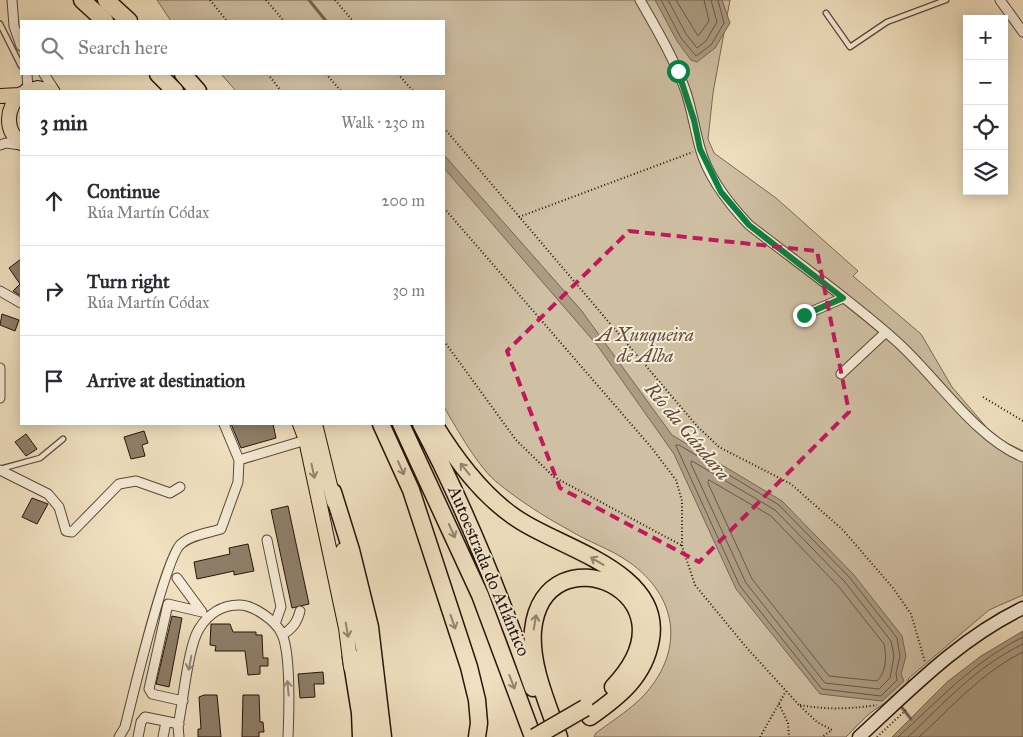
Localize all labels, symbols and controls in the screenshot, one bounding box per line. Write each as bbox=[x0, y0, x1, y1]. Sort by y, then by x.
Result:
map controls bbox=[963, 15, 1008, 195]
button: + bbox=[963, 15, 1008, 60]
search box bbox=[20, 20, 445, 75]
icon: search bbox=[38, 34, 66, 62]
text: Search here bbox=[78, 36, 168, 59]
route start bbox=[667, 60, 690, 83]
button: − bbox=[963, 60, 1008, 105]
button: locate bbox=[963, 105, 1008, 150]
text: 3 min bbox=[40, 110, 88, 136]
text: Walk · 230 m bbox=[341, 113, 425, 132]
button: layers bbox=[963, 150, 1008, 195]
text: Continue bbox=[87, 180, 160, 203]
icon: ahead bbox=[40, 187, 68, 215]
text: 200 m bbox=[382, 191, 425, 210]
text: Rúa Martín Códax bbox=[87, 203, 209, 222]
text: Turn right bbox=[87, 270, 170, 293]
icon: right bbox=[40, 277, 68, 305]
text: 30 m bbox=[392, 281, 425, 300]
text: Rúa Martín Códax bbox=[87, 293, 209, 312]
route end bbox=[793, 304, 816, 327]
park label: A Xunqueira de Alba bbox=[594, 324, 694, 367]
icon: arrive bbox=[40, 367, 68, 395]
text: Arrive at destination bbox=[87, 369, 245, 392]
water label: Río da Gándara bbox=[639, 377, 735, 485]
one-way arrow bbox=[396, 460, 406, 475]
one-way arrow bbox=[309, 462, 318, 478]
one-way arrow bbox=[459, 463, 470, 476]
street label: Autoestrada do Atlántico bbox=[443, 482, 535, 660]
one-way arrow bbox=[447, 523, 457, 538]
one-way arrow bbox=[590, 555, 604, 565]
one-way arrow bbox=[449, 614, 459, 630]
one-way arrow bbox=[530, 614, 540, 630]
one-way arrow bbox=[342, 621, 352, 637]
one-way arrow bbox=[185, 655, 194, 671]
one-way arrow bbox=[508, 674, 517, 689]
one-way arrow bbox=[283, 681, 293, 697]

